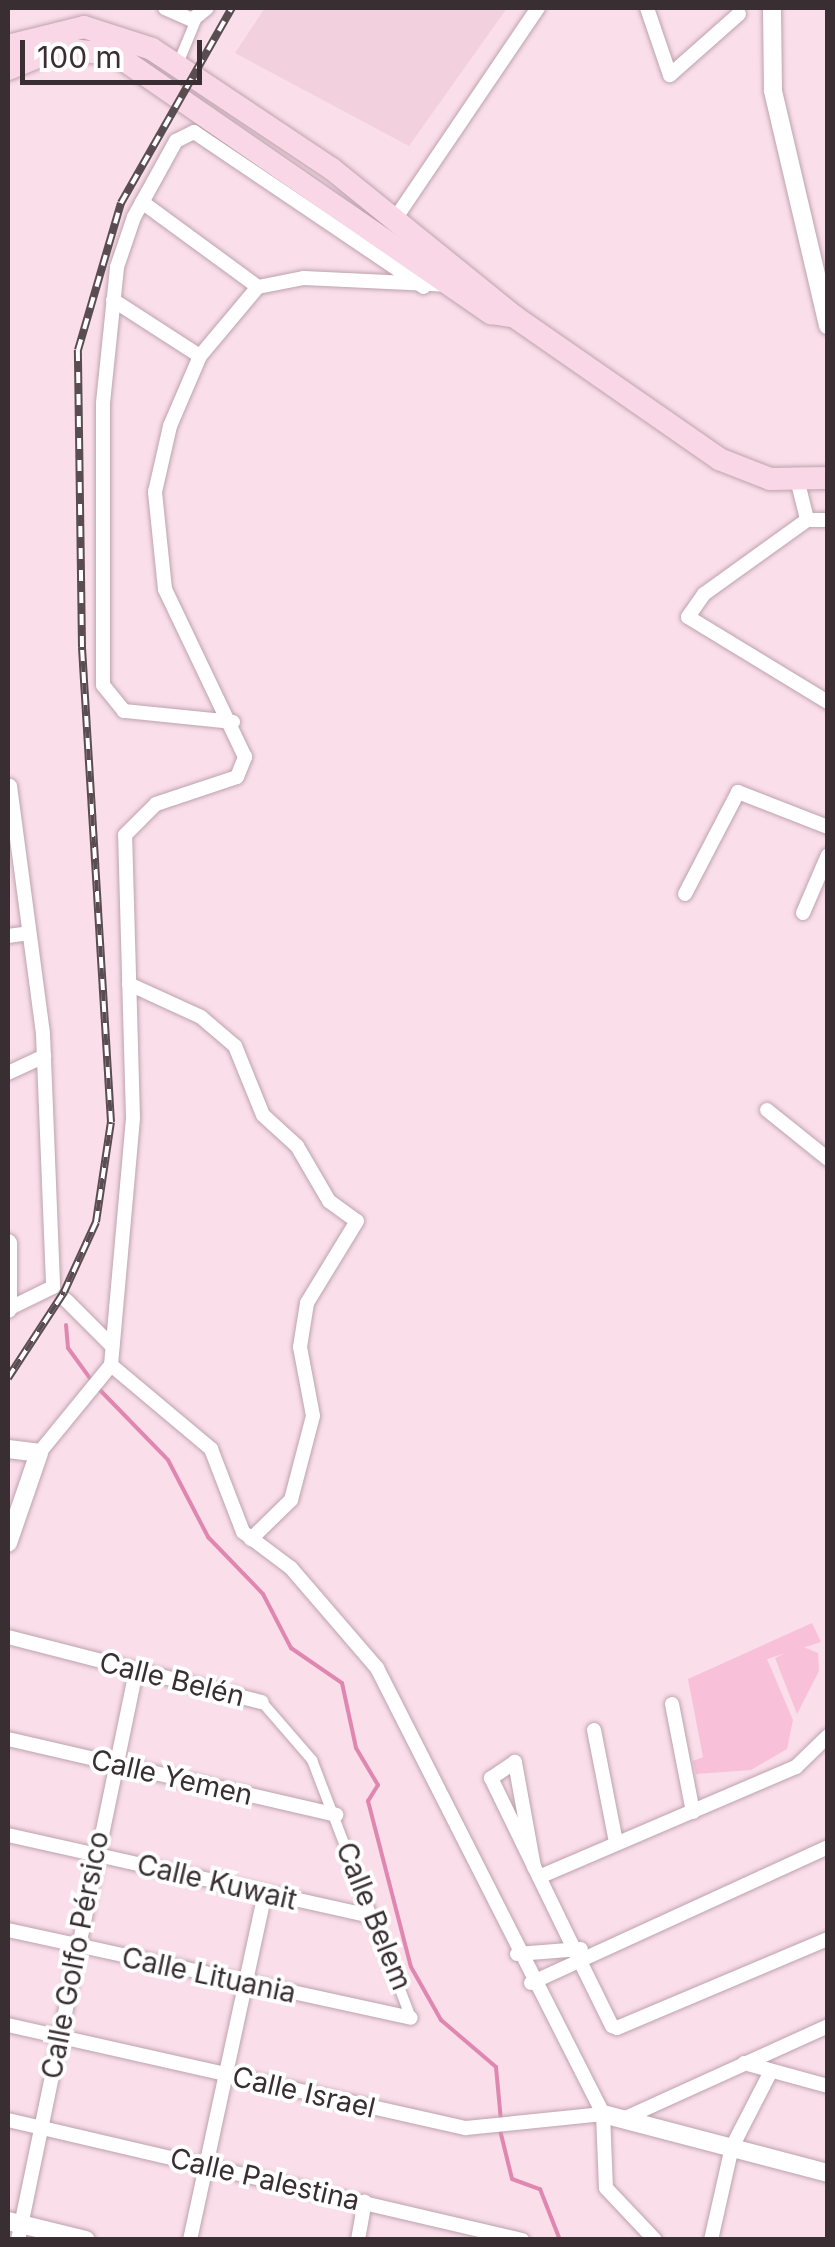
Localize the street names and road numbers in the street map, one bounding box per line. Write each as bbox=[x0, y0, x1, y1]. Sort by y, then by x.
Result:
street label: Calle Belén bbox=[96, 1645, 248, 1713]
street label: Calle Yemen bbox=[88, 1742, 256, 1812]
street label: Calle Golfo Pérsico bbox=[35, 1828, 115, 2082]
street label: Calle Belem bbox=[329, 1837, 419, 1995]
street label: Calle Kuwait bbox=[134, 1847, 300, 1917]
street label: Calle Lituania bbox=[119, 1940, 299, 2010]
street label: Calle Israel bbox=[229, 2059, 379, 2125]
street label: Calle Palestina bbox=[167, 2141, 363, 2217]

